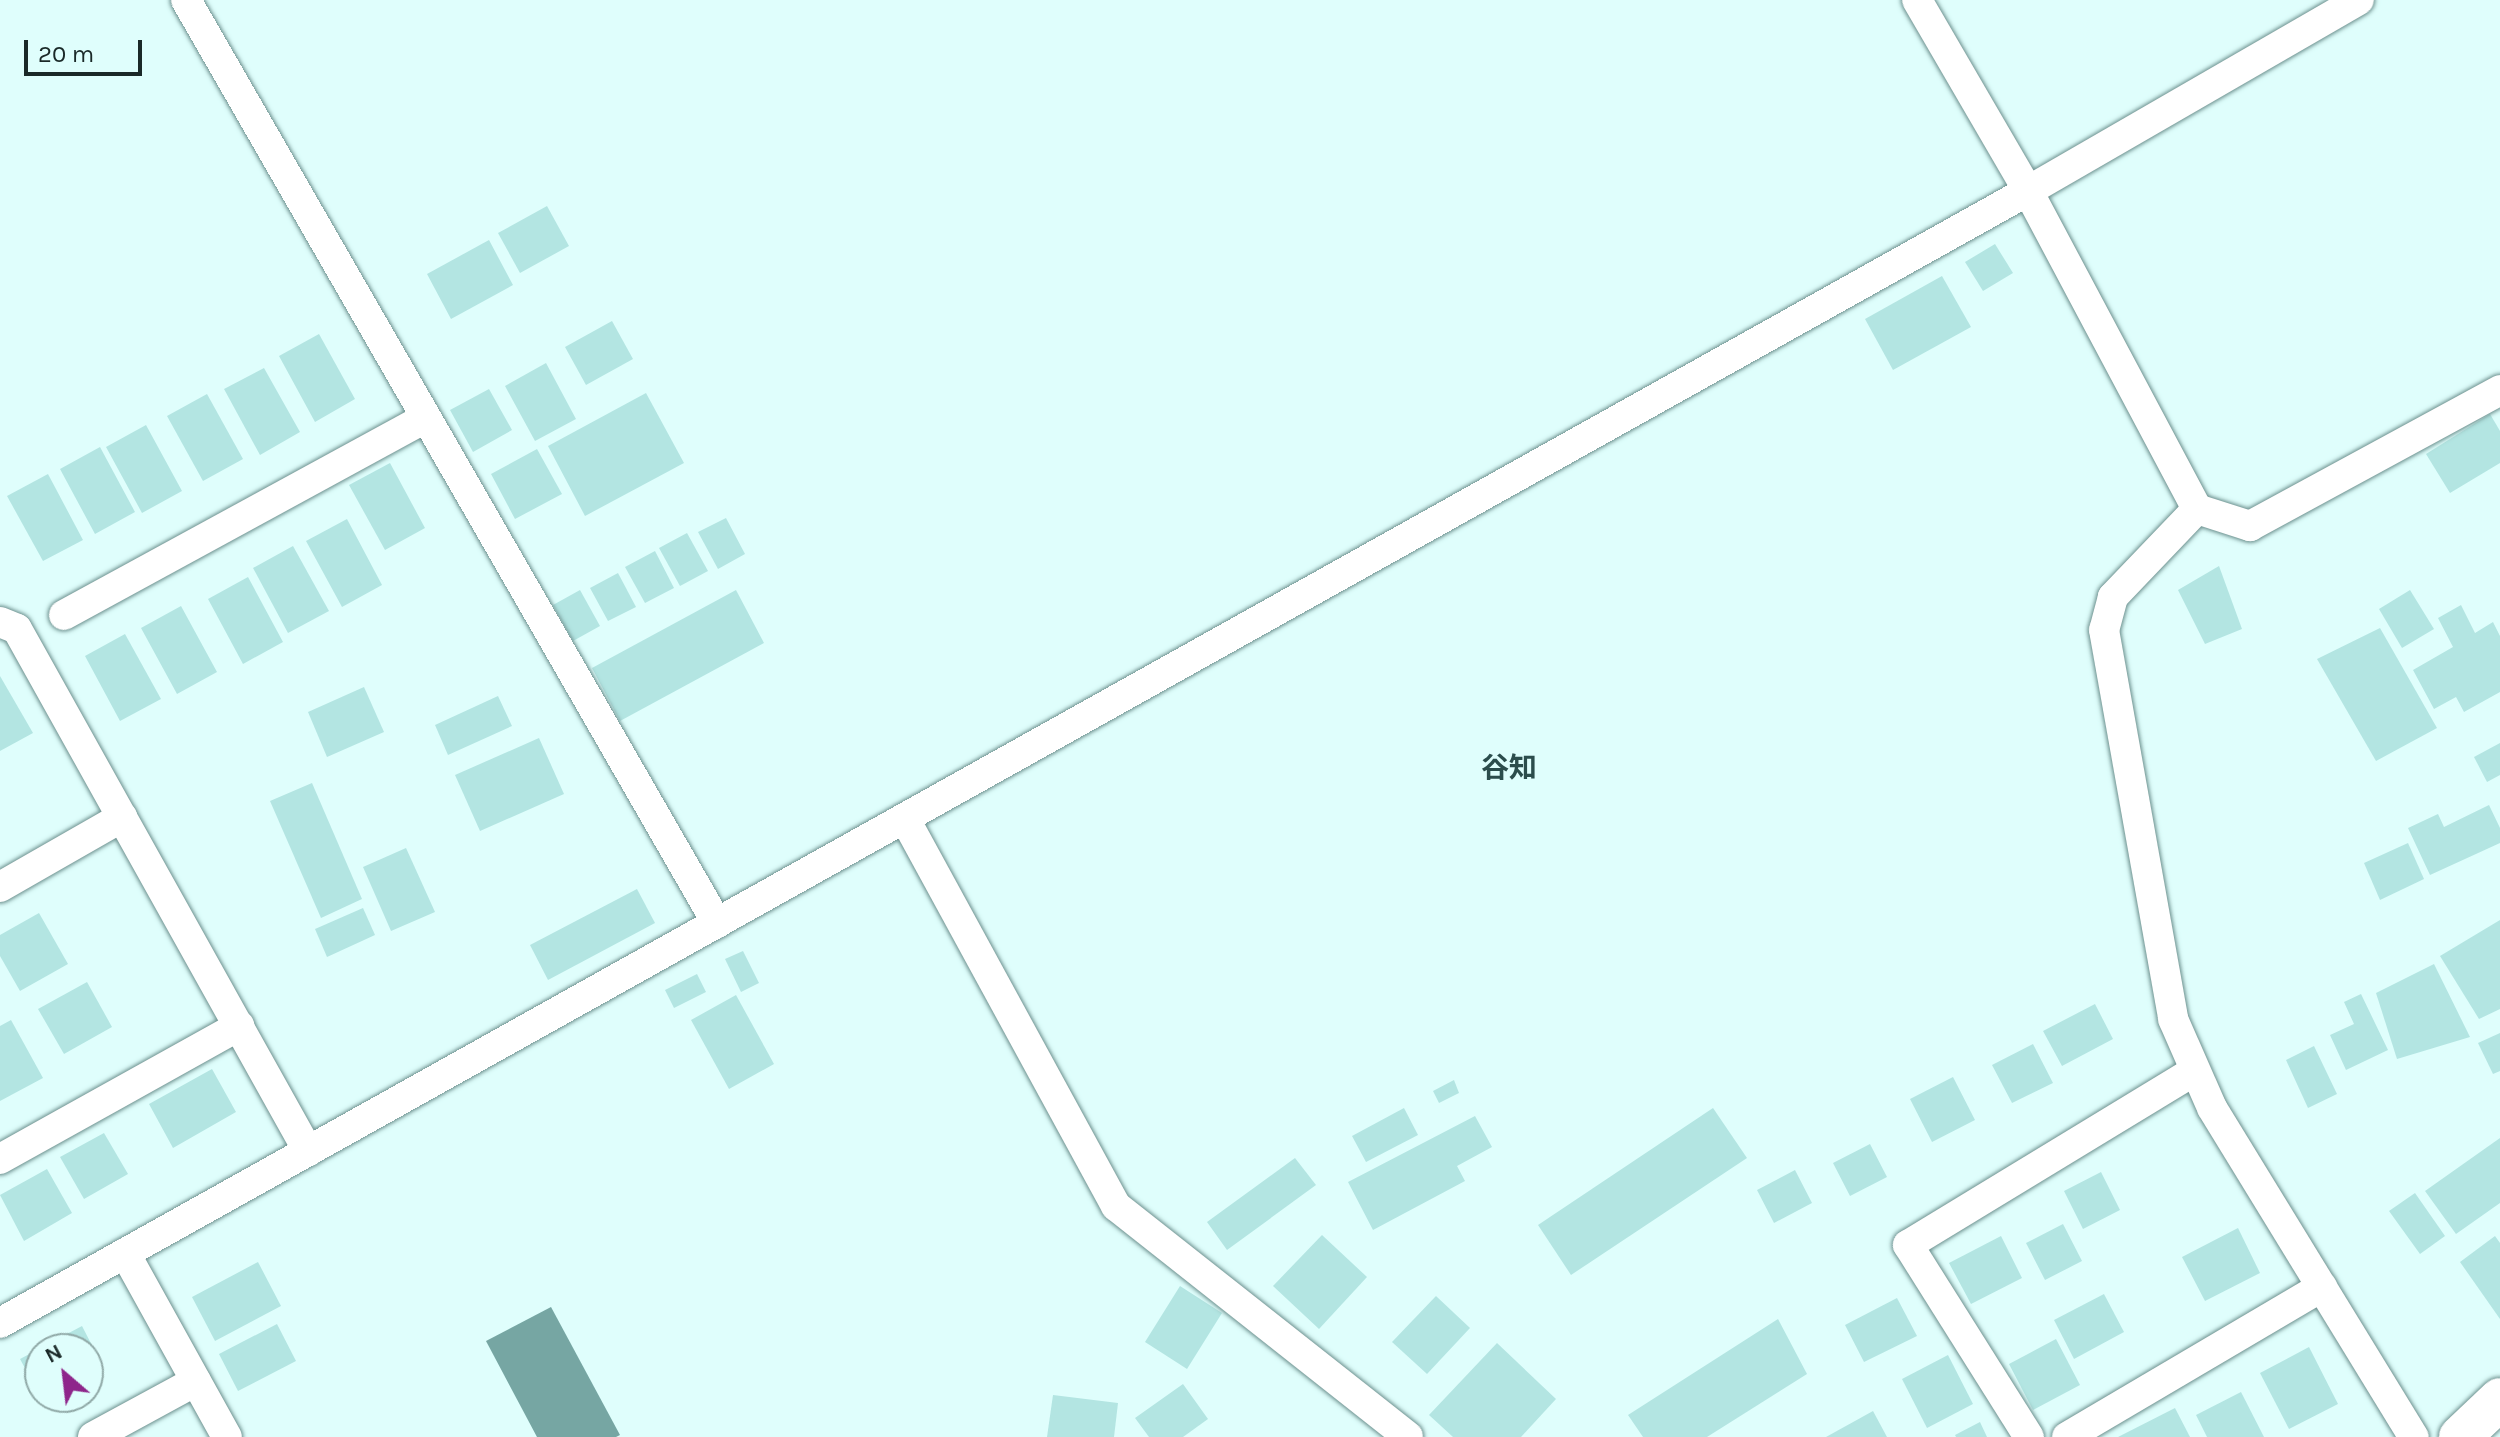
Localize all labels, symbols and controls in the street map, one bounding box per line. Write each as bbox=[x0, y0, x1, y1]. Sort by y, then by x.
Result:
scale bar bbox=[28, 24, 146, 74]
text: 20 m bbox=[38, 40, 94, 68]
district label: 谷知 bbox=[1481, 751, 1537, 785]
north arrow bbox=[24, 1333, 104, 1413]
text: N bbox=[41, 1338, 67, 1369]

